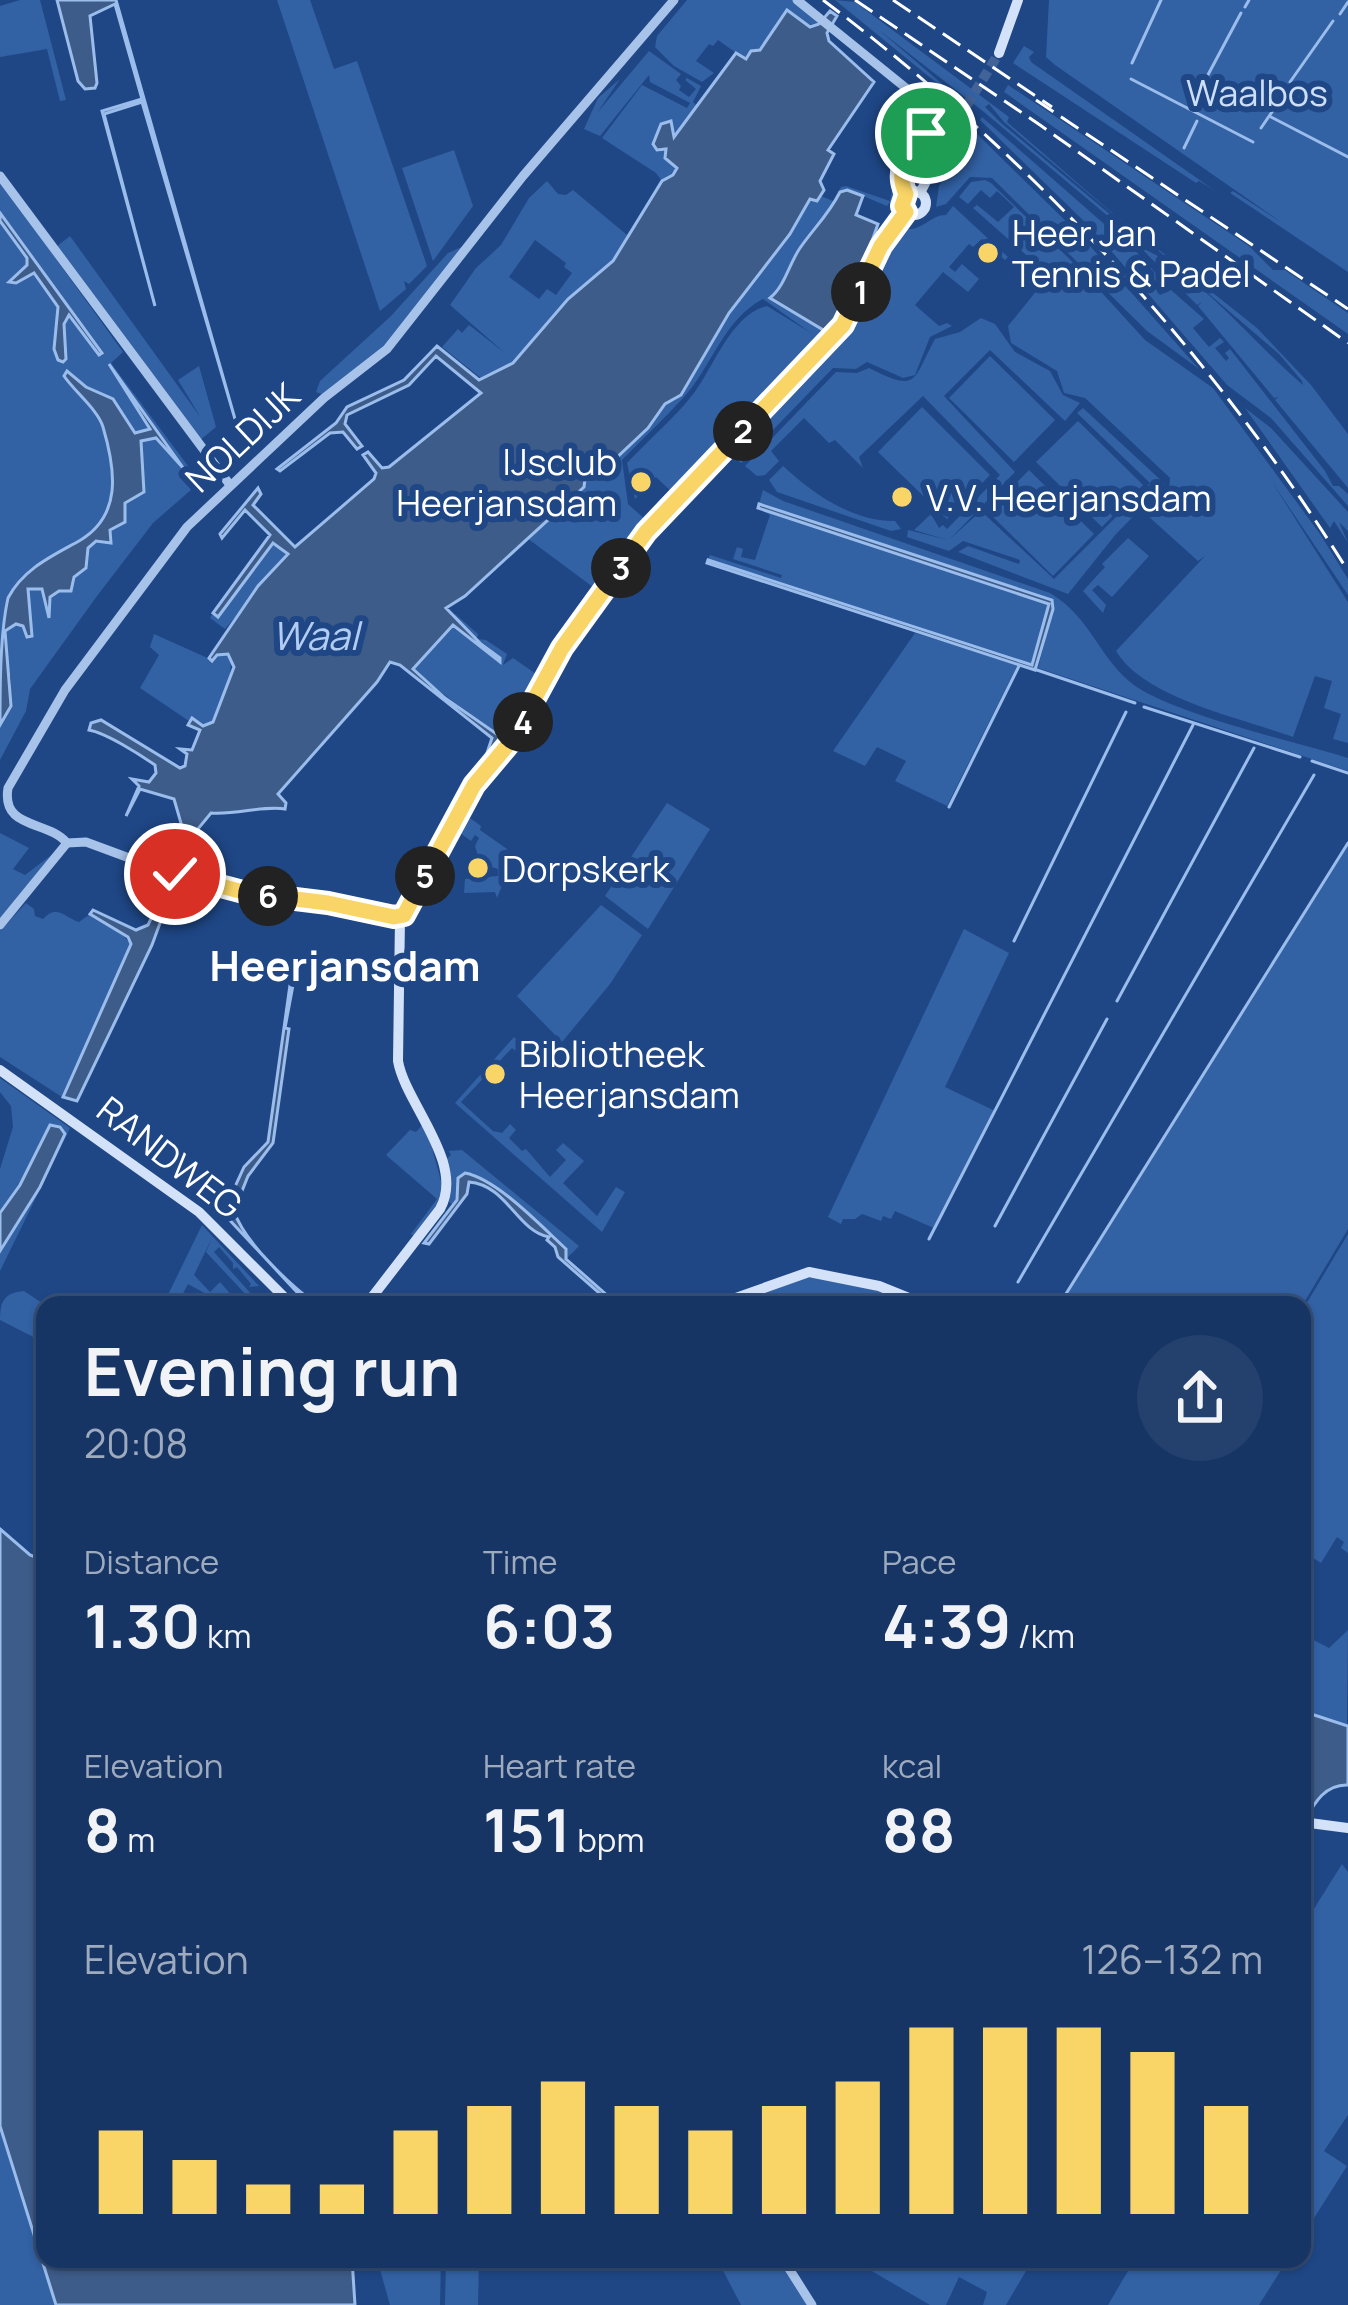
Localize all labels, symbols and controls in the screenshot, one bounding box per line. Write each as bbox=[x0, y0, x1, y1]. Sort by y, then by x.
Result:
park label: Waalbos bbox=[1186, 68, 1328, 117]
pin bbox=[875, 82, 977, 184]
icon: arrive bbox=[893, 100, 959, 166]
place label: Heer Jan Tennis & Padel bbox=[1012, 208, 1251, 298]
marker: Heer Jan Tennis & Padel bbox=[975, 240, 1001, 266]
pin: 1 bbox=[831, 262, 891, 322]
text: 1 bbox=[854, 269, 868, 314]
street label: NOLDIJK bbox=[174, 371, 310, 503]
pin: 2 bbox=[713, 401, 773, 461]
text: 2 bbox=[733, 408, 753, 453]
place label: IJsclub Heerjansdam bbox=[396, 437, 617, 527]
marker: IJsclub Heerjansdam bbox=[628, 469, 654, 495]
place label: V.V. Heerjansdam bbox=[926, 473, 1211, 522]
marker: V.V. Heerjansdam bbox=[889, 484, 915, 510]
pin: 3 bbox=[591, 538, 651, 598]
text: 3 bbox=[611, 545, 631, 590]
water label: Waal bbox=[271, 608, 363, 662]
pin: 4 bbox=[493, 692, 553, 752]
text: 4 bbox=[513, 699, 533, 744]
pin bbox=[124, 823, 226, 925]
icon: check bbox=[142, 841, 208, 907]
place label: Dorpskerk bbox=[502, 844, 671, 893]
pin: 5 bbox=[395, 846, 455, 906]
text: 5 bbox=[415, 853, 435, 898]
marker: Dorpskerk bbox=[465, 855, 491, 881]
pin: 6 bbox=[238, 866, 298, 926]
text: 6 bbox=[258, 873, 278, 918]
district label: Heerjansdam bbox=[210, 936, 480, 994]
place label: Bibliotheek Heerjansdam bbox=[519, 1029, 740, 1119]
marker: Bibliotheek Heerjansdam bbox=[482, 1061, 508, 1087]
street label: RANDWEG bbox=[87, 1085, 253, 1229]
text: Evening run bbox=[84, 1326, 460, 1416]
button: share bbox=[1137, 1335, 1263, 1461]
text: 20:08 bbox=[84, 1416, 188, 1470]
text: Distance bbox=[84, 1539, 219, 1584]
text: Time bbox=[483, 1539, 558, 1584]
text: Pace bbox=[882, 1539, 957, 1584]
text: 1.30 bbox=[84, 1584, 200, 1666]
text: 6:03 bbox=[483, 1584, 615, 1666]
text: 4:39 bbox=[882, 1584, 1011, 1666]
text: km bbox=[200, 1613, 251, 1658]
text: /km bbox=[1011, 1613, 1075, 1658]
text: Elevation bbox=[84, 1743, 223, 1788]
text: Heart rate bbox=[483, 1743, 636, 1788]
text: kcal bbox=[882, 1743, 942, 1788]
text: 8 bbox=[84, 1788, 121, 1870]
text: 151 bbox=[483, 1788, 571, 1870]
text: 88 bbox=[882, 1788, 956, 1870]
text: m bbox=[121, 1817, 155, 1862]
text: bpm bbox=[571, 1817, 644, 1862]
text: Elevation bbox=[84, 1932, 249, 1986]
text: 126–132 m bbox=[1081, 1932, 1263, 1986]

